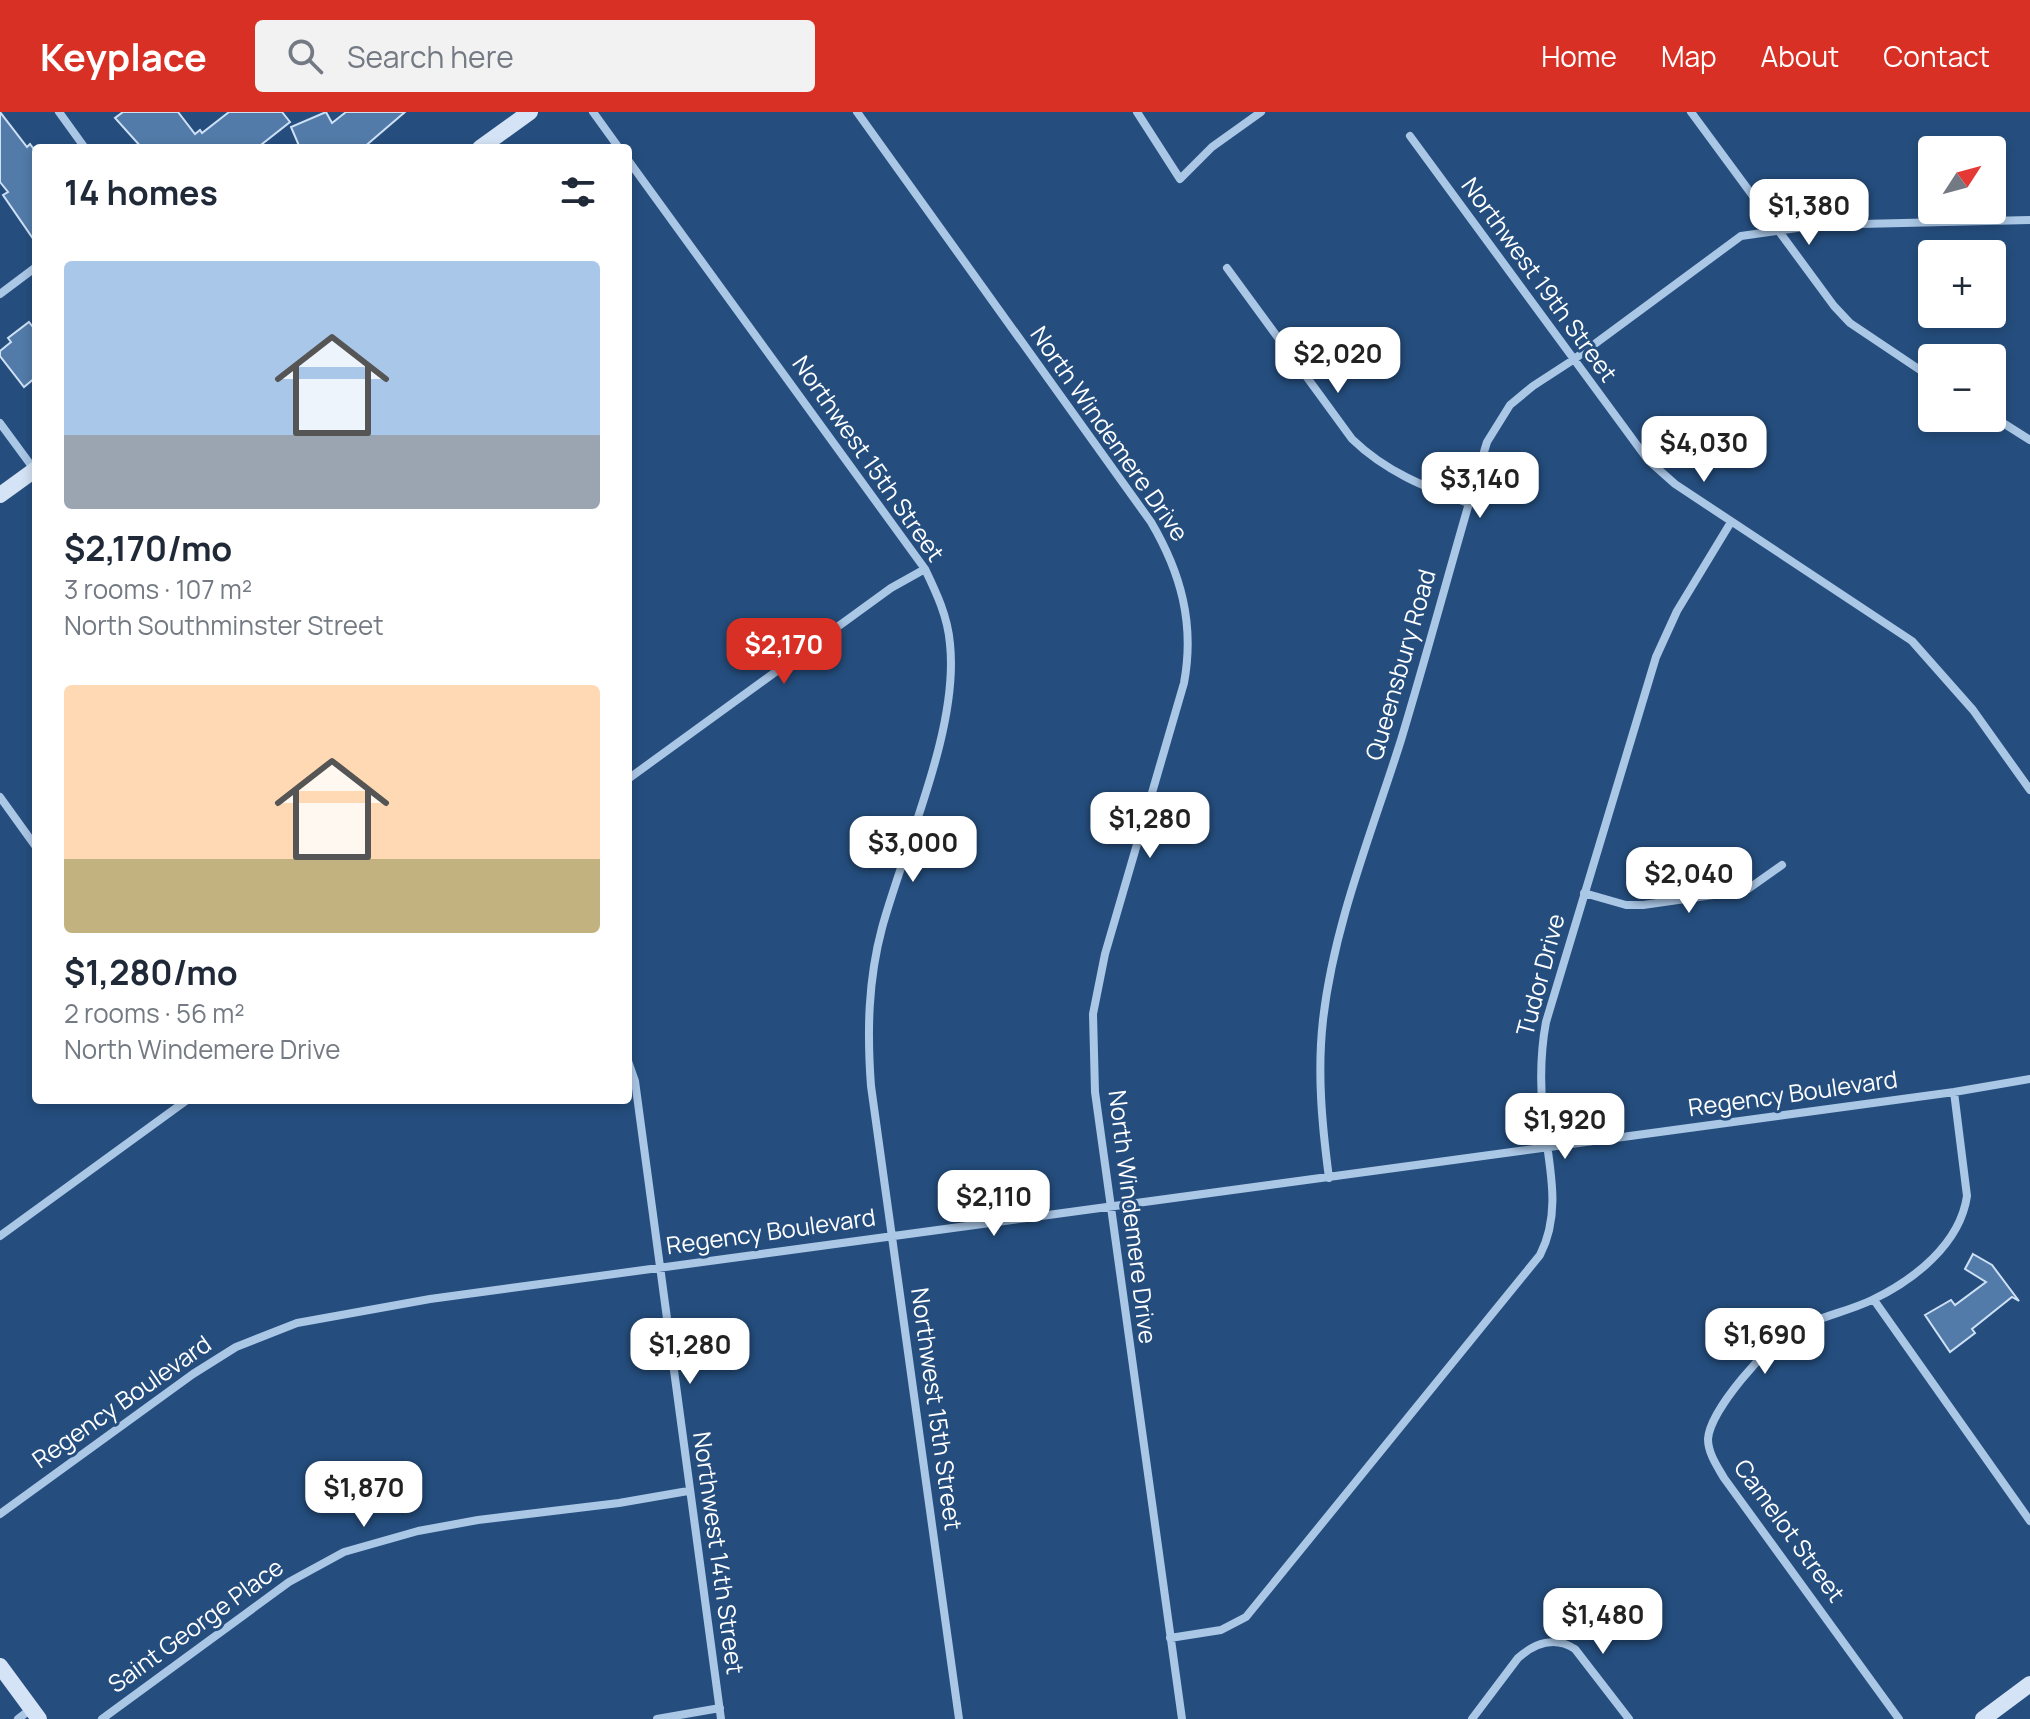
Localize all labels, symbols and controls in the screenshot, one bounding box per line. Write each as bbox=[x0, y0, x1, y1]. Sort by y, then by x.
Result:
search box bbox=[255, 20, 815, 92]
text: Keyplace bbox=[40, 30, 207, 82]
icon: search bbox=[283, 34, 327, 78]
text: Search here bbox=[347, 36, 514, 77]
text: Home bbox=[1541, 37, 1617, 75]
text: Map bbox=[1661, 37, 1717, 75]
text: About bbox=[1761, 37, 1839, 75]
text: Contact bbox=[1883, 37, 1990, 75]
north arrow bbox=[1918, 136, 2006, 224]
map controls bbox=[1918, 136, 2006, 432]
text: 14 homes bbox=[64, 169, 218, 215]
icon: filters bbox=[556, 170, 600, 214]
street label: Northwest 19th Street bbox=[1455, 170, 1626, 388]
pin: $1,380 bbox=[1744, 179, 1874, 247]
text: $1,380 bbox=[1768, 187, 1850, 223]
button: + bbox=[1918, 240, 2006, 328]
icon: home bbox=[260, 313, 404, 457]
street label: North Windemere Drive bbox=[1024, 319, 1197, 547]
pin: $2,020 bbox=[1273, 327, 1403, 395]
text: $2,020 bbox=[1293, 335, 1383, 371]
button: − bbox=[1918, 344, 2006, 432]
street label: Northwest 15th Street bbox=[786, 349, 953, 568]
pin: $4,030 bbox=[1639, 416, 1769, 484]
text: $4,030 bbox=[1660, 424, 1748, 460]
pin: $3,140 bbox=[1415, 452, 1545, 520]
text: $3,140 bbox=[1440, 460, 1520, 496]
text: $2,170/mo bbox=[64, 525, 232, 571]
street label: Queensbury Road bbox=[1356, 565, 1443, 764]
text: 3 rooms · 107 m² bbox=[64, 571, 252, 607]
text: North Southminster Street bbox=[64, 607, 384, 643]
pin: $2,170 bbox=[719, 618, 849, 686]
text: $2,170 bbox=[745, 626, 823, 662]
icon: home bbox=[260, 737, 404, 881]
pin: $1,280 bbox=[1085, 792, 1215, 860]
text: $1,280 bbox=[1108, 800, 1192, 836]
pin: $3,000 bbox=[848, 816, 978, 884]
text: $3,000 bbox=[868, 824, 958, 860]
pin: $2,040 bbox=[1624, 847, 1754, 915]
text: $2,040 bbox=[1644, 855, 1734, 891]
street label: Tudor Drive bbox=[1507, 910, 1572, 1039]
text: $1,280/mo bbox=[64, 949, 238, 995]
text: 2 rooms · 56 m² bbox=[64, 995, 245, 1031]
text: North Windemere Drive bbox=[64, 1031, 341, 1067]
street label: Regency Boulevard bbox=[1686, 1061, 1900, 1124]
street label: North Windemere Drive bbox=[1102, 1088, 1165, 1346]
pin: $1,920 bbox=[1500, 1093, 1630, 1161]
text: $1,920 bbox=[1523, 1101, 1607, 1137]
pin: $2,110 bbox=[929, 1170, 1059, 1238]
text: $2,110 bbox=[956, 1178, 1032, 1214]
street label: Regency Boulevard bbox=[664, 1199, 878, 1262]
street label: Northwest 15th Street bbox=[904, 1285, 971, 1532]
pin: $1,690 bbox=[1700, 1308, 1830, 1376]
text: $1,690 bbox=[1723, 1316, 1807, 1352]
pin: $1,280 bbox=[625, 1318, 755, 1386]
text: $1,280 bbox=[648, 1326, 732, 1362]
street label: Regency Boulevard bbox=[25, 1327, 217, 1475]
street label: Northwest 14th Street bbox=[686, 1429, 753, 1676]
street label: Camelot Street bbox=[1727, 1452, 1853, 1608]
pin: $1,870 bbox=[299, 1461, 429, 1529]
text: $1,870 bbox=[323, 1469, 405, 1505]
street label: Saint George Place bbox=[101, 1550, 289, 1700]
pin: $1,480 bbox=[1538, 1588, 1668, 1656]
text: $1,480 bbox=[1561, 1596, 1645, 1632]

